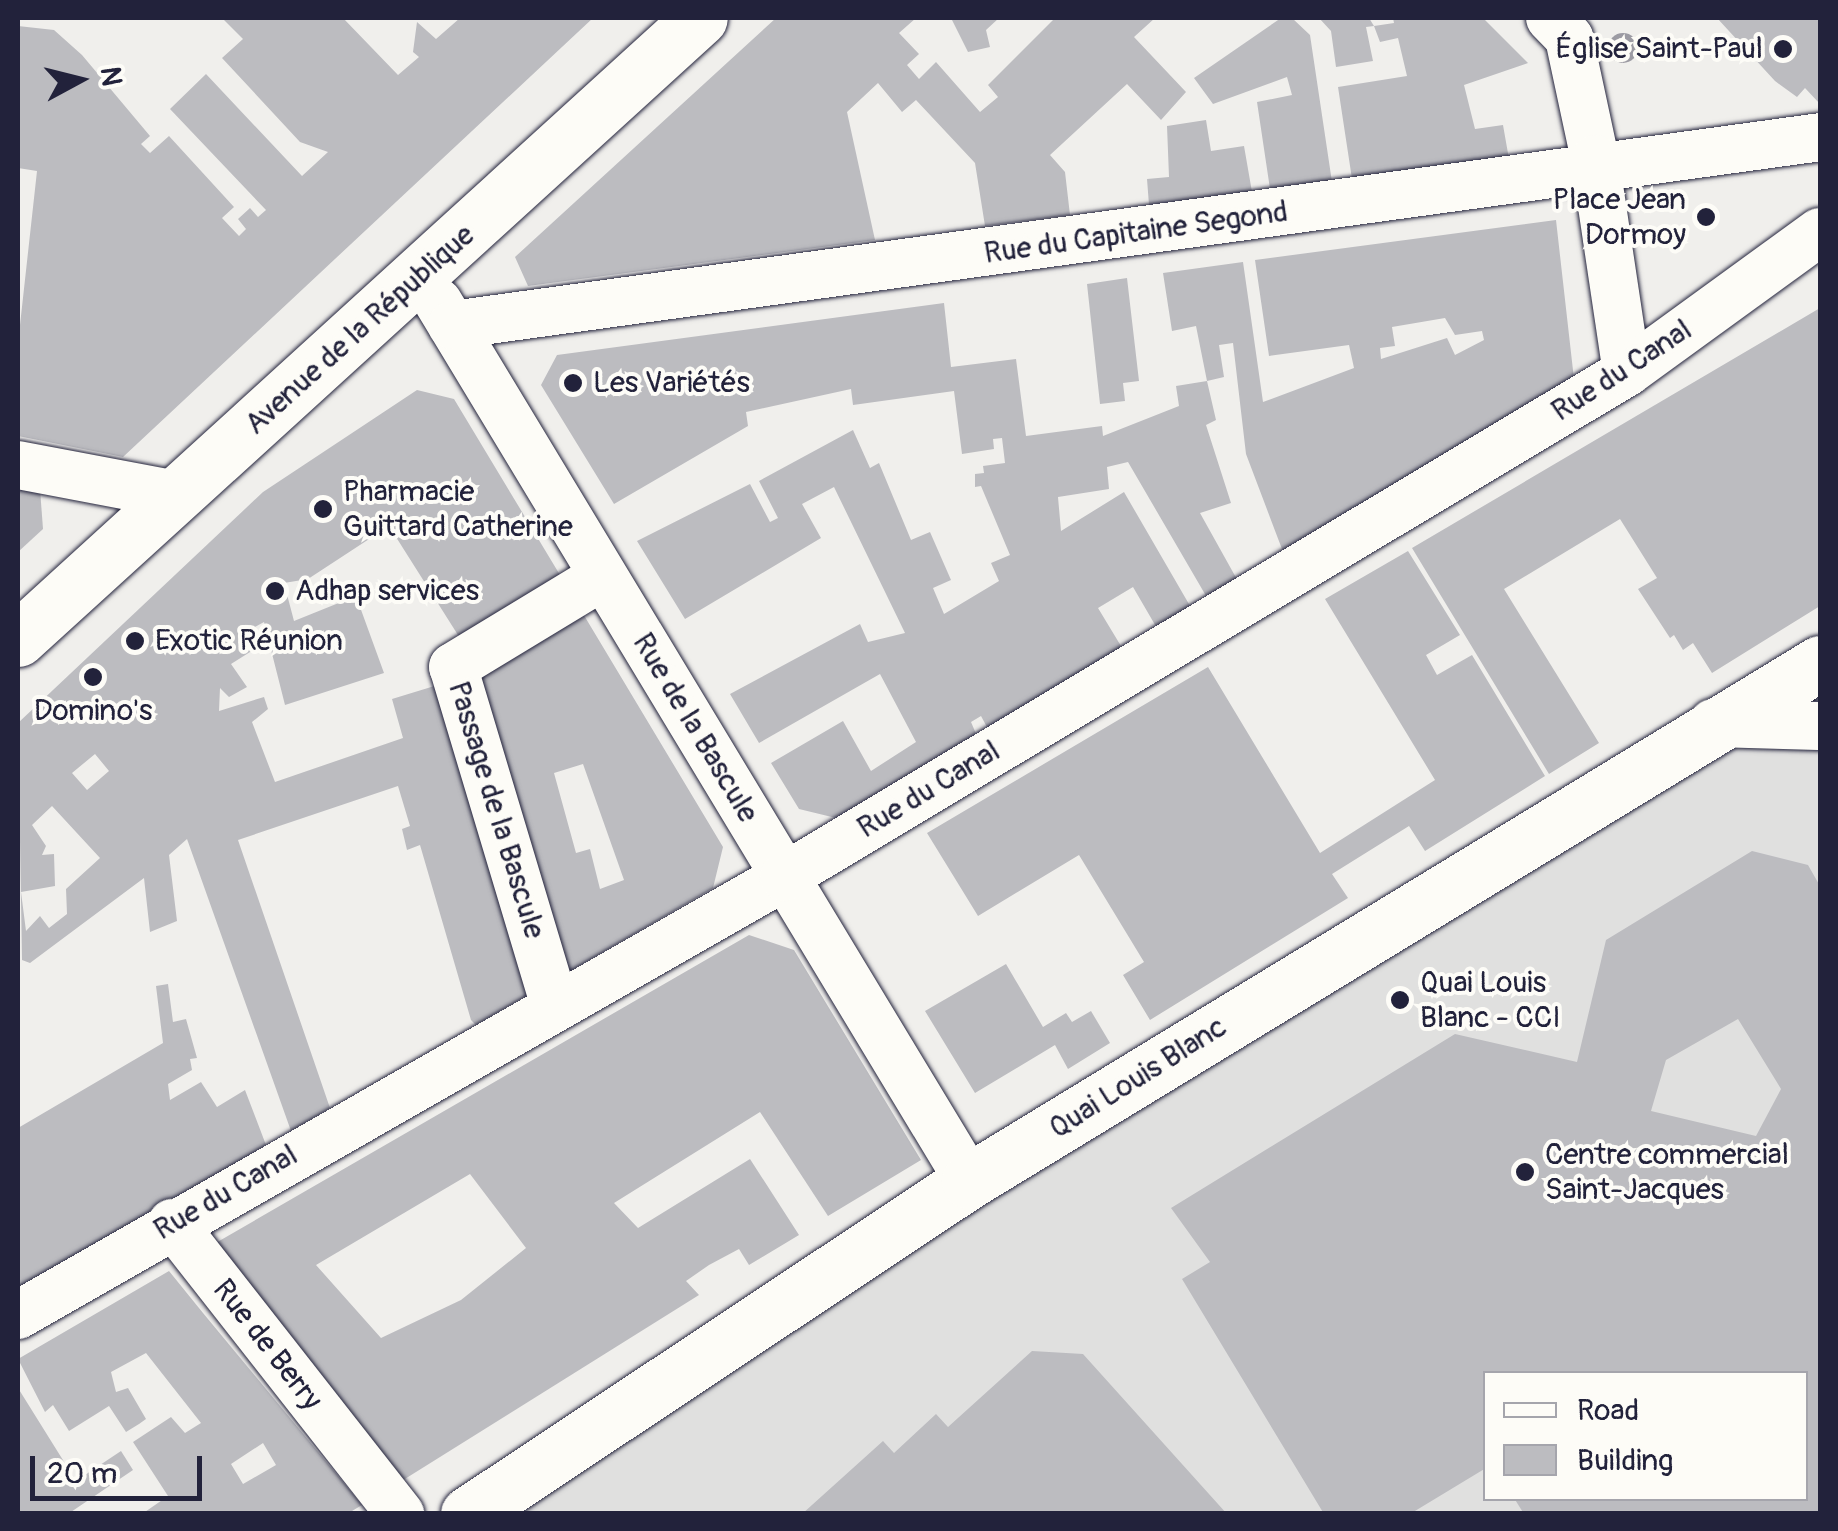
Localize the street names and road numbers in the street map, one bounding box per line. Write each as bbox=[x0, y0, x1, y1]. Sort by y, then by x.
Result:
street label: Rue du Capitaine Segond bbox=[982, 194, 1290, 272]
street label: Avenue de la République bbox=[238, 217, 482, 443]
street label: Rue du Canal bbox=[1545, 312, 1699, 430]
street label: Rue de la Bascule bbox=[624, 627, 766, 829]
street label: Passage de la Bascule bbox=[440, 677, 552, 943]
street label: Rue du Canal bbox=[851, 733, 1007, 847]
street label: Quai Louis Blanc bbox=[1043, 1009, 1233, 1147]
street label: Rue du Canal bbox=[148, 1137, 304, 1249]
street label: Rue de Berry bbox=[205, 1272, 329, 1418]

